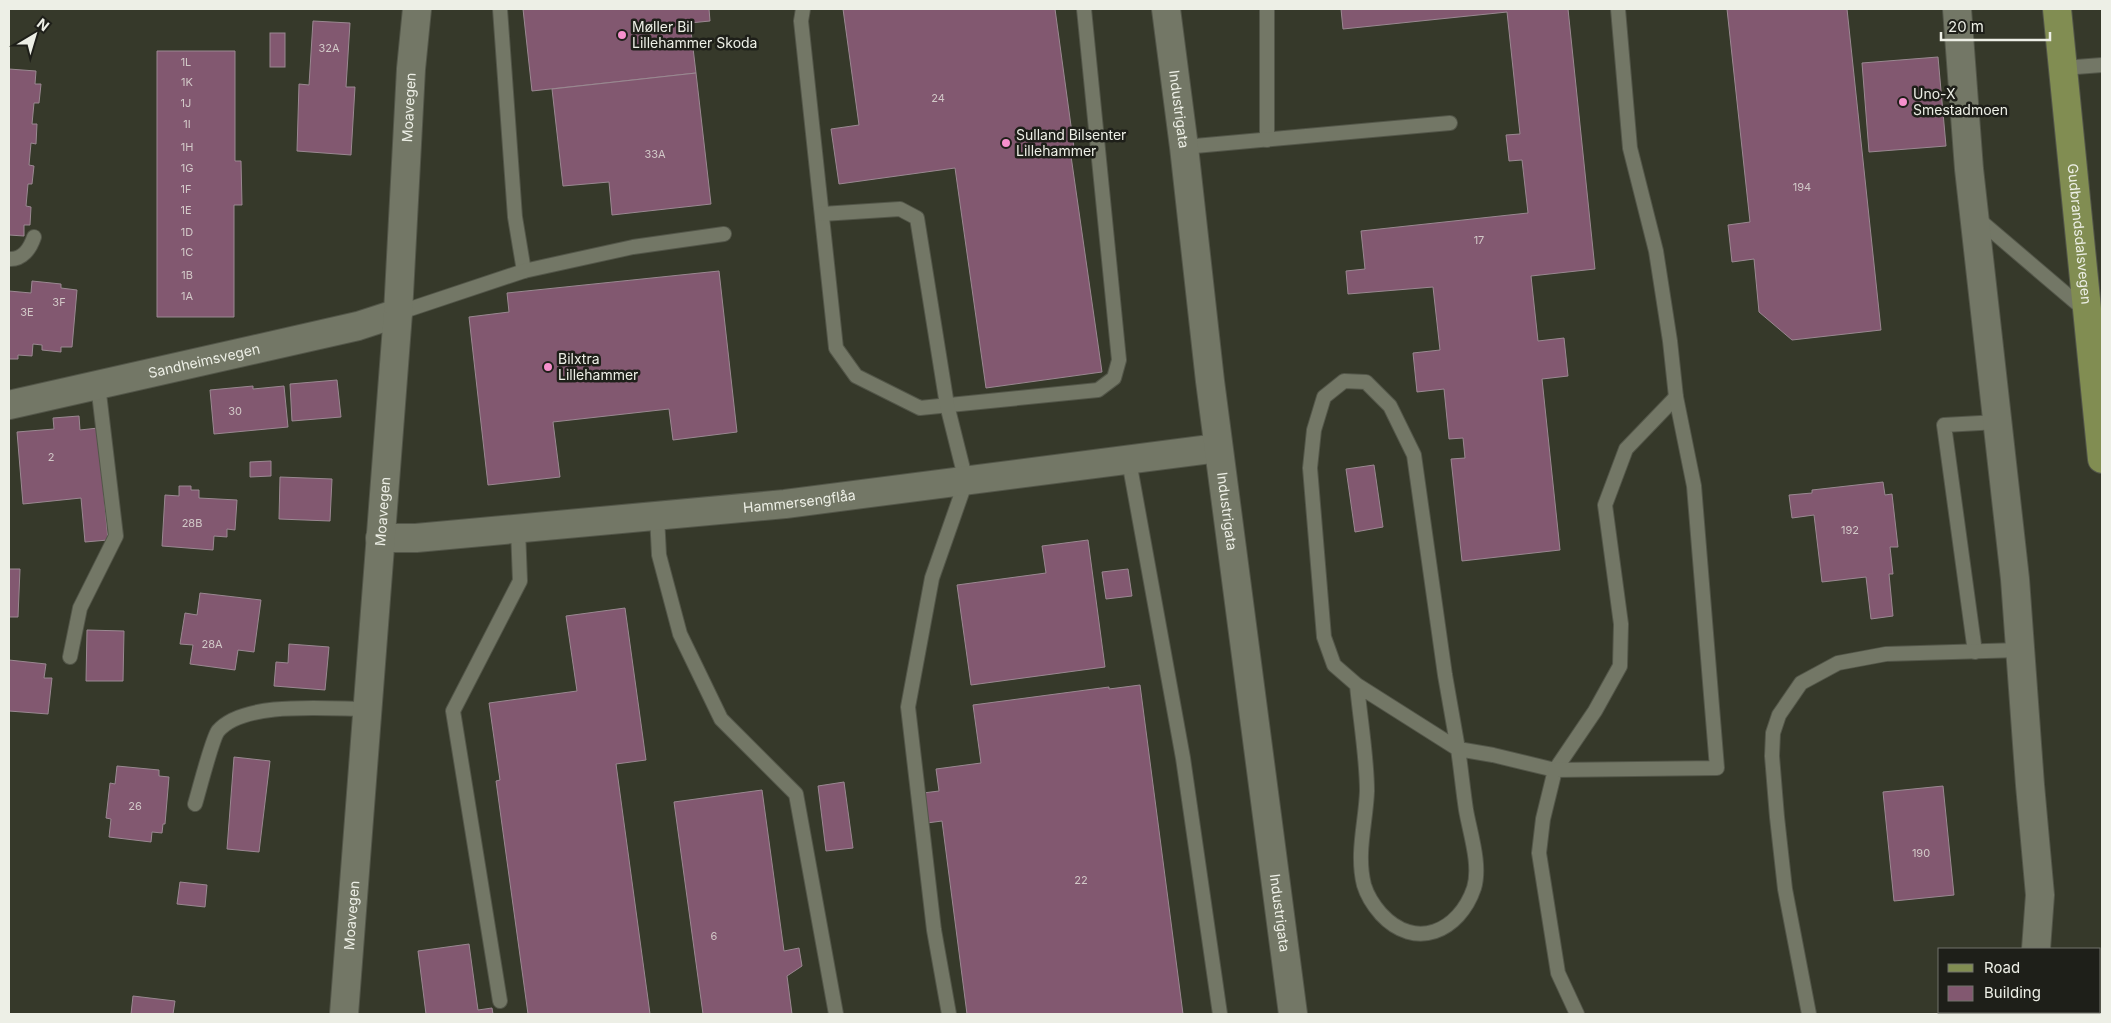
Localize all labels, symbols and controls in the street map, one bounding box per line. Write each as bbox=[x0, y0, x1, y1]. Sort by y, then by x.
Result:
north arrow bbox=[10, 10, 60, 60]
scale bar bbox=[1941, 10, 2050, 42]
text: N bbox=[34, 14, 53, 34]
text: 20 m bbox=[1948, 17, 1984, 36]
place label: Møller Bil Lillehammer Skoda bbox=[632, 18, 757, 51]
marker: Møller Bil Lillehammer Skoda bbox=[616, 29, 628, 41]
house number: 32A bbox=[318, 41, 340, 55]
house number: 1L bbox=[181, 55, 191, 69]
street label: Industrigata bbox=[1166, 69, 1193, 149]
street label: Moavegen bbox=[398, 72, 419, 143]
house number: 1K bbox=[181, 75, 194, 89]
place label: Uno-X Smestadmoen bbox=[1913, 85, 2008, 118]
house number: 24 bbox=[931, 91, 945, 105]
house number: 1J bbox=[181, 96, 191, 110]
marker: Uno-X Smestadmoen bbox=[1897, 96, 1909, 108]
house number: 1I bbox=[183, 117, 191, 131]
place label: Sulland Bilsenter Lillehammer bbox=[1016, 126, 1126, 159]
marker: Sulland Bilsenter Lillehammer bbox=[1000, 137, 1012, 149]
house number: 1H bbox=[181, 140, 193, 154]
house number: 33A bbox=[644, 147, 666, 161]
house number: 1G bbox=[181, 161, 193, 175]
street label: Gudbrandsdalsvegen bbox=[2064, 163, 2095, 305]
house number: 194 bbox=[1793, 180, 1811, 194]
house number: 1F bbox=[181, 182, 191, 196]
house number: 1E bbox=[180, 203, 192, 217]
house number: 1D bbox=[181, 225, 193, 239]
house number: 17 bbox=[1474, 233, 1484, 247]
house number: 1C bbox=[181, 245, 193, 259]
house number: 1B bbox=[181, 268, 193, 282]
house number: 1A bbox=[181, 289, 193, 303]
house number: 3F bbox=[52, 295, 66, 309]
house number: 3E bbox=[20, 305, 34, 319]
street label: Sandheimsvegen bbox=[146, 339, 261, 381]
place label: Bilxtra Lillehammer bbox=[558, 350, 638, 383]
marker: Bilxtra Lillehammer bbox=[542, 361, 554, 373]
house number: 30 bbox=[228, 404, 242, 418]
house number: 2 bbox=[48, 450, 54, 464]
street label: Industrigata bbox=[1214, 471, 1241, 551]
street label: Moavegen bbox=[371, 476, 393, 547]
street label: Hammersengflåa bbox=[742, 486, 856, 516]
house number: 28B bbox=[182, 516, 202, 530]
house number: 192 bbox=[1841, 523, 1859, 537]
house number: 28A bbox=[201, 637, 223, 651]
house number: 26 bbox=[128, 799, 142, 813]
house number: 190 bbox=[1912, 846, 1930, 860]
house number: 22 bbox=[1074, 873, 1088, 887]
street label: Industrigata bbox=[1267, 873, 1294, 953]
street label: Moavegen bbox=[340, 880, 362, 951]
house number: 6 bbox=[711, 929, 718, 943]
legend bbox=[1938, 948, 2101, 1013]
text: Road bbox=[1984, 958, 2020, 977]
text: Building bbox=[1984, 983, 2041, 1002]

